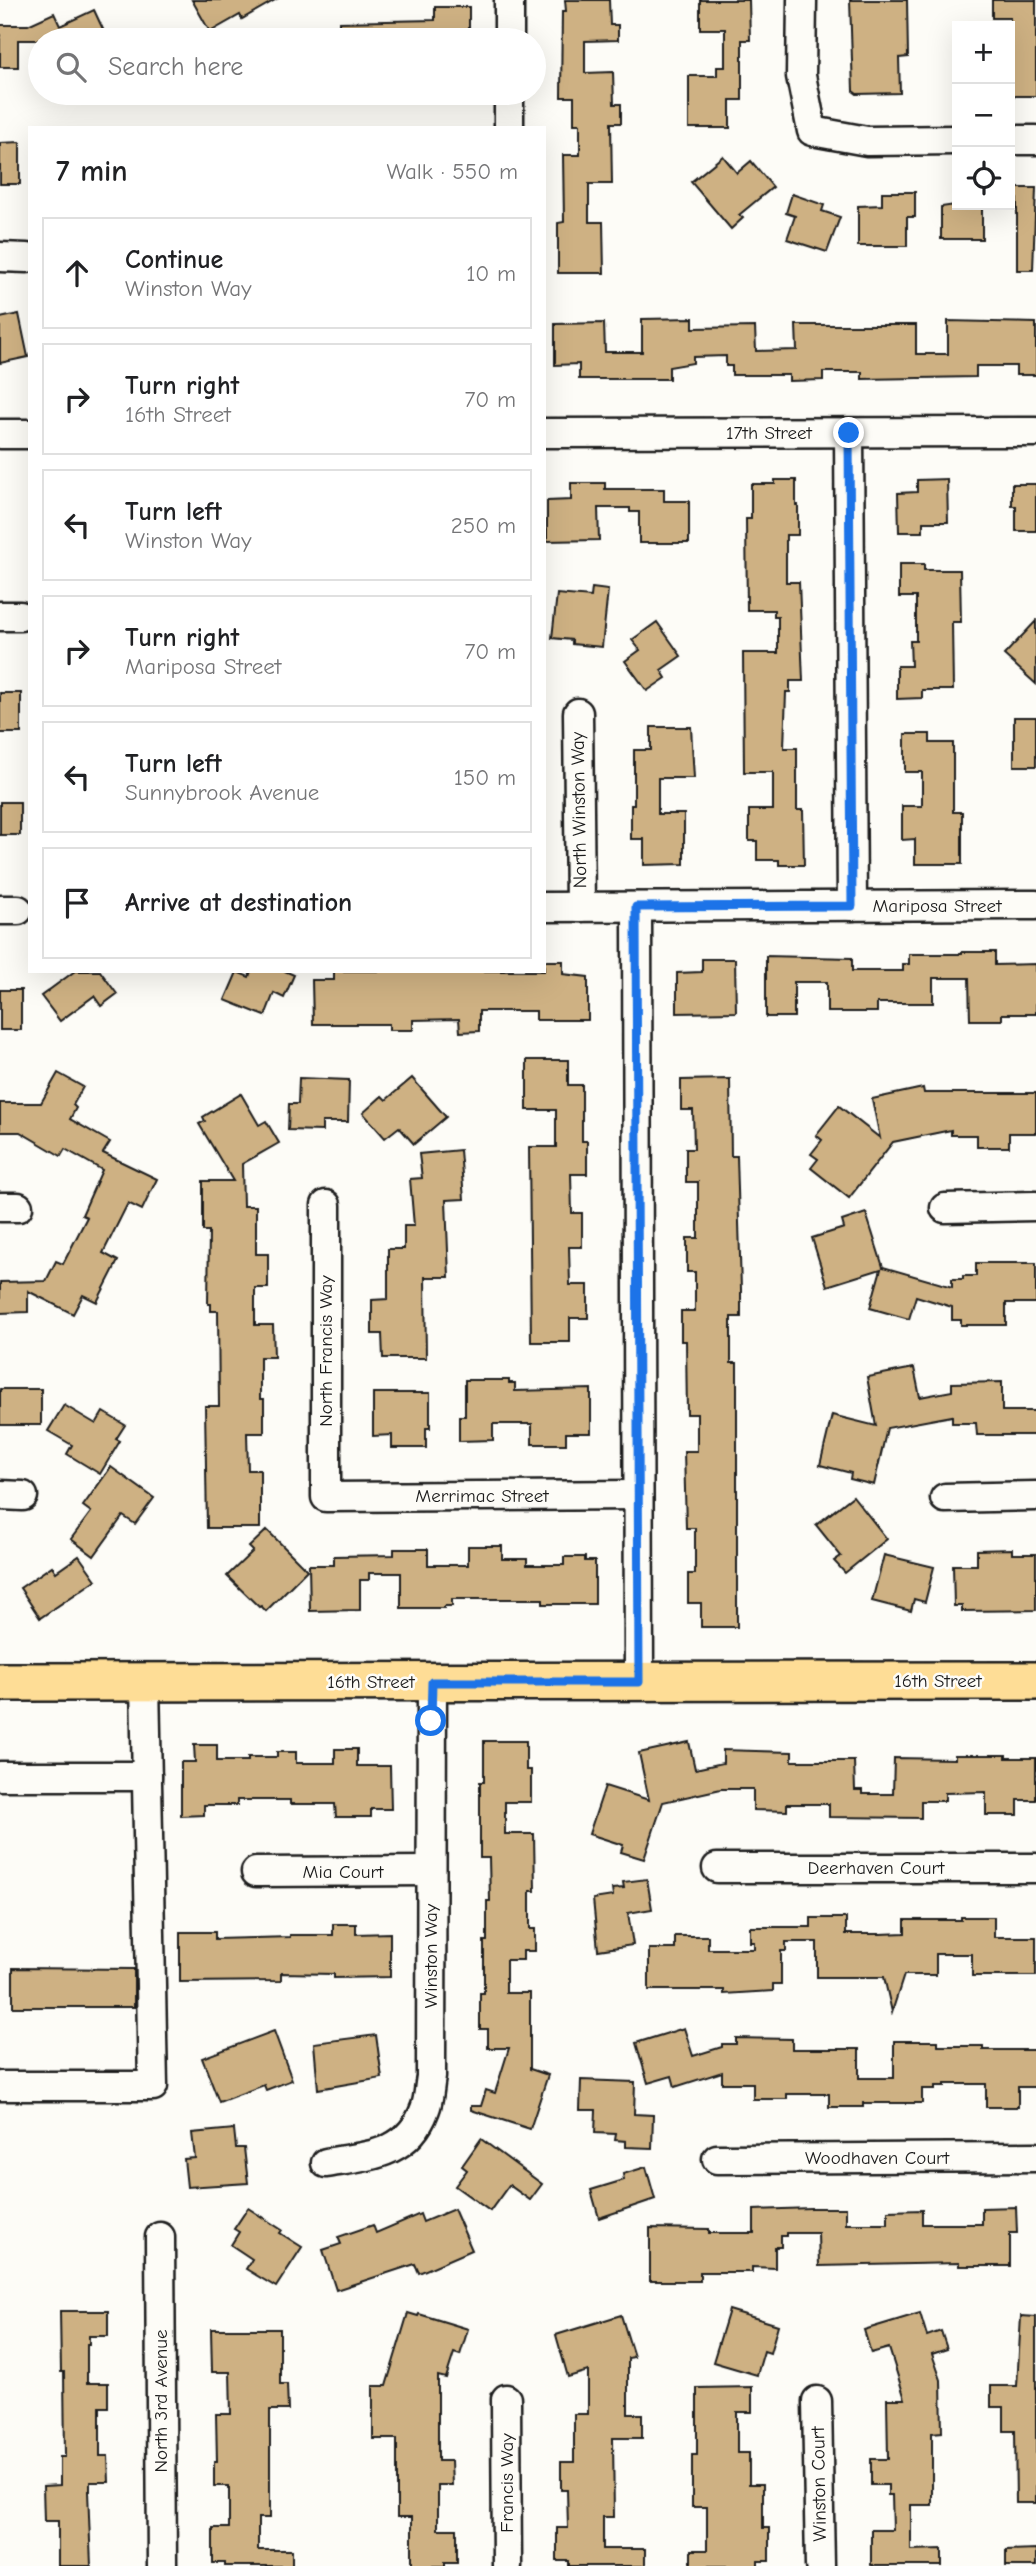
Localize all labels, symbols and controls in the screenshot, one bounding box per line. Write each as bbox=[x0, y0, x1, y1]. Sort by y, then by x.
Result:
map controls bbox=[952, 21, 1015, 210]
button: + bbox=[952, 21, 1015, 84]
search box bbox=[28, 28, 546, 105]
icon: search bbox=[52, 48, 90, 86]
text: Search here bbox=[108, 52, 243, 82]
button: − bbox=[952, 84, 1015, 147]
button: locate bbox=[952, 147, 1015, 210]
text: 7 min bbox=[56, 154, 128, 189]
text: Walk · 550 m bbox=[387, 158, 518, 185]
text: Continue bbox=[125, 245, 223, 275]
icon: ahead bbox=[58, 254, 96, 292]
text: 10 m bbox=[466, 260, 516, 287]
text: Winston Way bbox=[125, 275, 251, 302]
text: Turn right bbox=[125, 371, 239, 401]
icon: right bbox=[58, 380, 96, 418]
text: 70 m bbox=[464, 386, 516, 413]
text: 16th Street bbox=[125, 401, 231, 428]
route end bbox=[833, 417, 864, 448]
street label: 17th Street bbox=[726, 422, 813, 444]
text: Turn left bbox=[125, 497, 222, 527]
icon: left bbox=[58, 506, 96, 544]
text: 250 m bbox=[451, 512, 516, 539]
text: Winston Way bbox=[125, 527, 251, 554]
text: Turn right bbox=[125, 623, 239, 653]
icon: right bbox=[58, 632, 96, 670]
text: 70 m bbox=[464, 638, 516, 665]
text: Mariposa Street bbox=[125, 653, 281, 680]
street label: North Winston Way bbox=[567, 731, 591, 888]
text: Turn left bbox=[125, 749, 222, 779]
icon: left bbox=[58, 758, 96, 796]
text: 150 m bbox=[454, 764, 516, 791]
text: Sunnybrook Avenue bbox=[125, 779, 319, 806]
icon: arrive bbox=[58, 884, 96, 922]
text: Arrive at destination bbox=[125, 888, 352, 918]
street label: Mariposa Street bbox=[872, 895, 1002, 917]
street label: North Francis Way bbox=[315, 1275, 337, 1427]
street label: Merrimac Street bbox=[415, 1485, 549, 1507]
street label: 16th Street bbox=[894, 1670, 982, 1692]
street label: 16th Street bbox=[327, 1671, 415, 1693]
route start bbox=[415, 1705, 446, 1736]
street label: Deerhaven Court bbox=[808, 1857, 945, 1879]
street label: Mia Court bbox=[303, 1861, 384, 1883]
street label: Winston Way bbox=[420, 1903, 442, 2008]
street label: Woodhaven Court bbox=[805, 2147, 950, 2169]
street label: North 3rd Avenue bbox=[150, 2330, 172, 2472]
street label: Winston Court bbox=[807, 2426, 831, 2542]
street label: Francis Way bbox=[496, 2433, 518, 2533]

